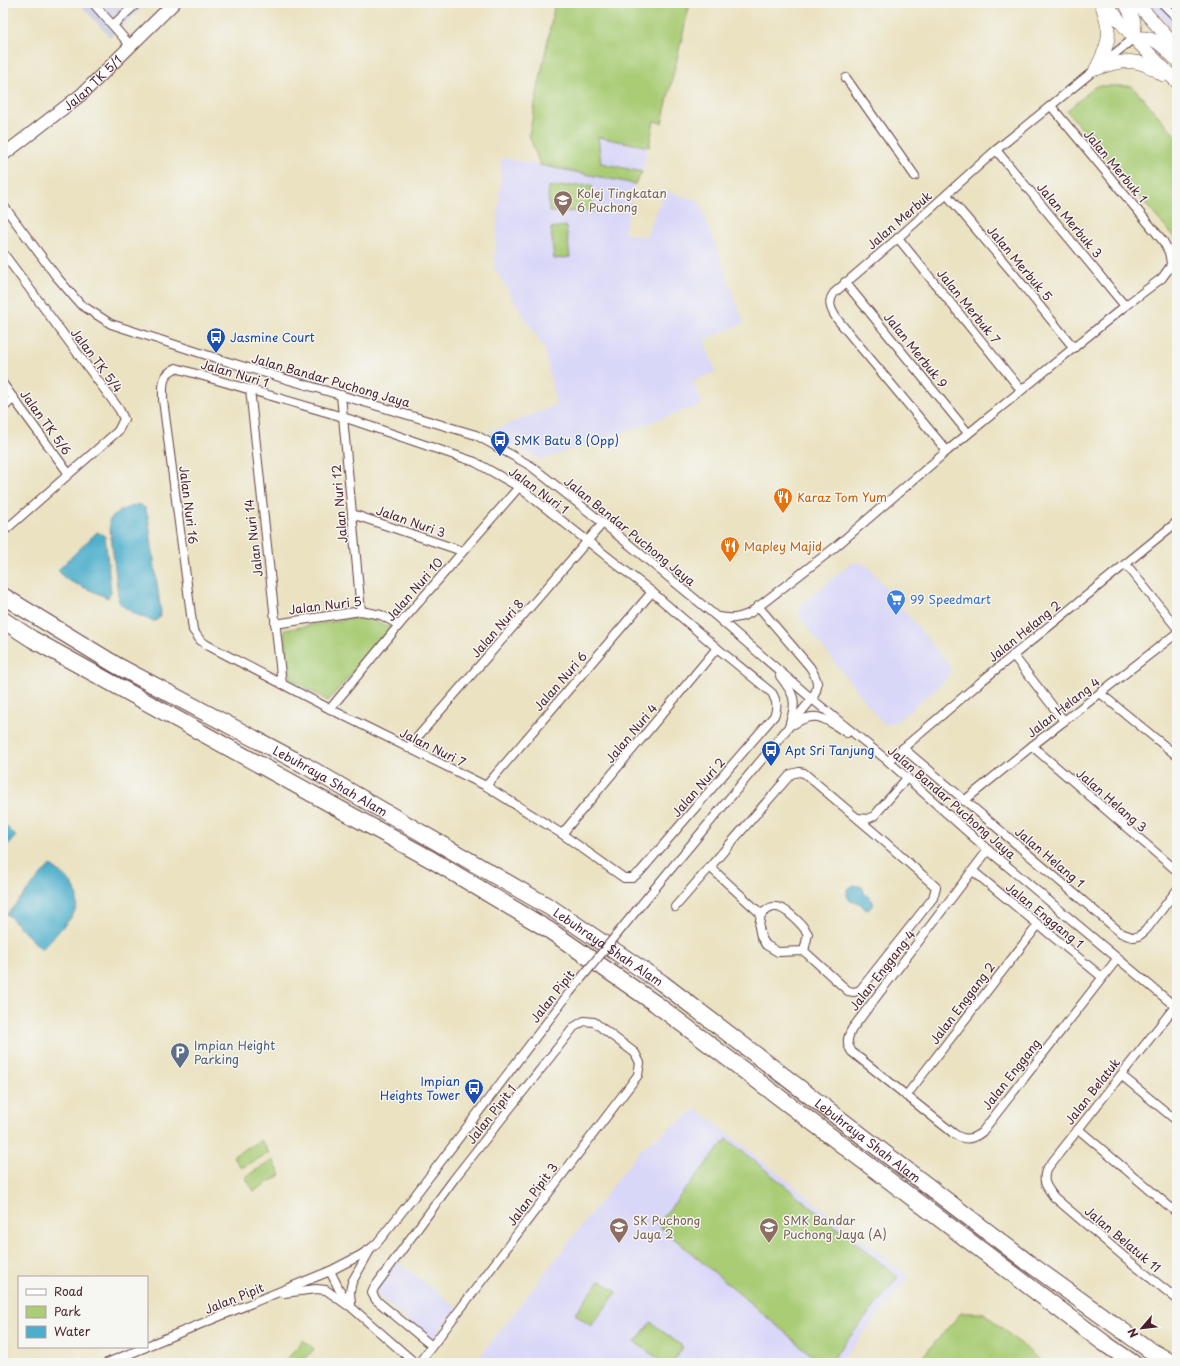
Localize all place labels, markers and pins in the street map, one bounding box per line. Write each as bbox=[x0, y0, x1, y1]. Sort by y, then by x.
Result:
place label: Kolej Tingkatan 6 Puchong bbox=[577, 184, 667, 216]
school or university icon: Kolej Tingkatan 6 Puchong bbox=[552, 189, 574, 217]
bus stop icon: Jasmine Court bbox=[205, 326, 227, 354]
place label: Jasmine Court bbox=[230, 328, 315, 346]
bus stop icon: SMK Batu 8 (Opp) bbox=[489, 429, 511, 457]
place label: SMK Batu 8 (Opp) bbox=[514, 431, 619, 449]
restaurant icon: Karaz Tom Yum bbox=[772, 486, 794, 514]
place label: Karaz Tom Yum bbox=[797, 488, 887, 506]
restaurant icon: Mapley Majid bbox=[719, 535, 741, 563]
place label: Mapley Majid bbox=[744, 537, 822, 555]
supermarket icon: 99 Speedmart bbox=[885, 588, 907, 616]
place label: 99 Speedmart bbox=[910, 590, 991, 608]
bus stop icon: Apt Sri Tanjung bbox=[760, 739, 782, 767]
place label: Apt Sri Tanjung bbox=[785, 741, 874, 759]
place label: Impian Height Parking bbox=[194, 1036, 275, 1068]
parking icon: Impian Height Parking bbox=[169, 1041, 191, 1069]
place label: Impian Heights Tower bbox=[380, 1072, 460, 1104]
bus stop icon: Impian Heights Tower bbox=[463, 1077, 485, 1105]
place label: SK Puchong Jaya 2 bbox=[633, 1211, 700, 1243]
place label: SMK Bandar Puchong Jaya (A) bbox=[783, 1211, 887, 1243]
school or university icon: SK Puchong Jaya 2 bbox=[608, 1216, 630, 1244]
school or university icon: SMK Bandar Puchong Jaya (A) bbox=[758, 1216, 780, 1244]

